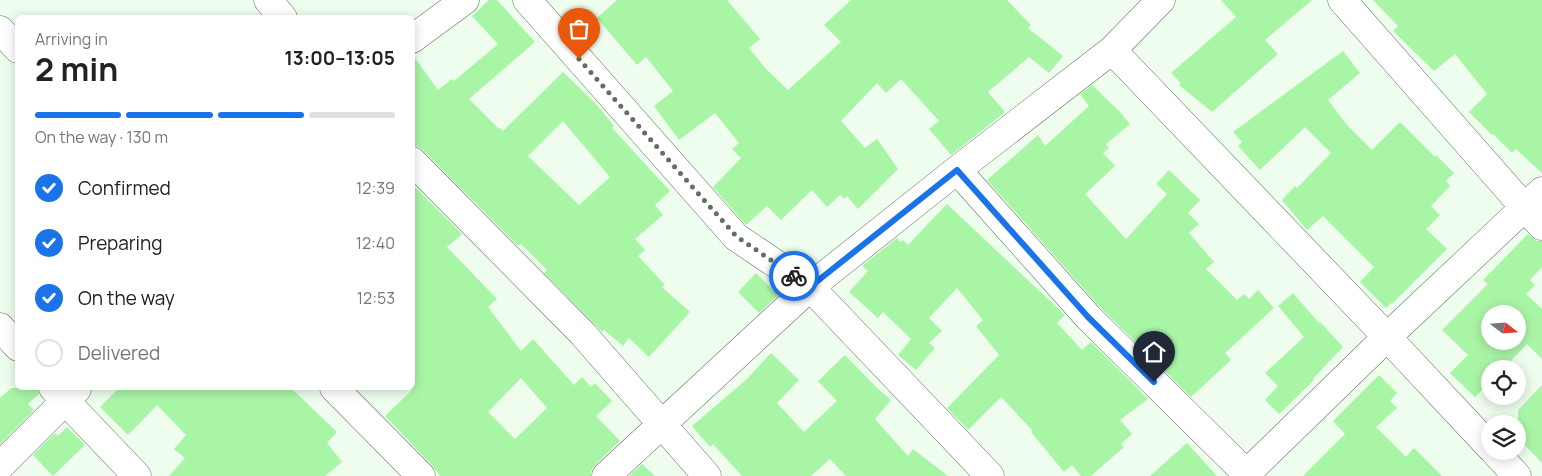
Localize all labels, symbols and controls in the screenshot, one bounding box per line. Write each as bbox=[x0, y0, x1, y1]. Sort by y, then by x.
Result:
pin bbox=[558, 8, 600, 59]
icon: bag bbox=[565, 15, 593, 43]
text: Arriving in bbox=[35, 28, 108, 50]
text: 13:00–13:05 bbox=[284, 45, 395, 71]
text: 2 min bbox=[35, 47, 118, 91]
text: On the way · 130 m bbox=[35, 126, 168, 148]
icon: check bbox=[35, 174, 63, 202]
text: Confirmed bbox=[78, 175, 171, 201]
text: 12:39 bbox=[356, 177, 395, 199]
icon: check bbox=[35, 229, 63, 257]
text: Preparing bbox=[78, 230, 163, 256]
text: 12:40 bbox=[356, 232, 395, 254]
courier bbox=[769, 251, 819, 301]
icon: bike bbox=[780, 262, 808, 290]
icon: check bbox=[35, 284, 63, 312]
text: On the way bbox=[78, 285, 175, 311]
text: 12:53 bbox=[357, 287, 395, 309]
north arrow bbox=[1481, 305, 1526, 350]
map controls bbox=[1481, 305, 1526, 460]
pin bbox=[1133, 331, 1175, 382]
icon: home bbox=[1140, 338, 1168, 366]
text: Delivered bbox=[78, 340, 160, 366]
button: locate bbox=[1481, 360, 1526, 405]
button: layers bbox=[1481, 415, 1526, 460]

